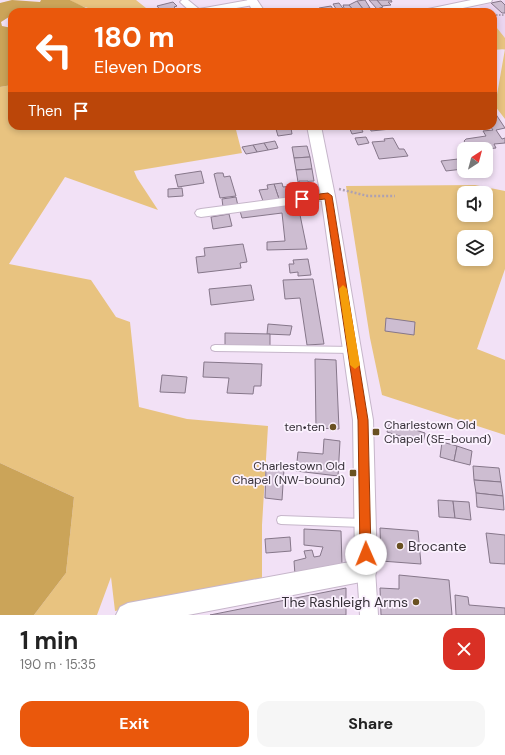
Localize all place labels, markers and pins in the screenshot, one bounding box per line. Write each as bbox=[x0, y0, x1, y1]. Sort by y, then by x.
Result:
pin bbox=[285, 182, 319, 216]
place label: Charlestown Old Chapel (SE-bound) bbox=[384, 417, 491, 447]
place label: ten•ten bbox=[284, 419, 325, 435]
marker: ten•ten bbox=[328, 422, 338, 432]
marker: Charlestown Old Chapel (SE-bound) bbox=[371, 427, 381, 437]
place label: Charlestown Old Chapel (NW-bound) bbox=[232, 458, 345, 488]
marker: Charlestown Old Chapel (NW-bound) bbox=[348, 468, 358, 478]
place label: Brocante bbox=[408, 537, 467, 555]
marker: Brocante bbox=[395, 541, 405, 551]
place label: The Rashleigh Arms bbox=[282, 593, 408, 611]
marker: The Rashleigh Arms bbox=[411, 597, 421, 607]

